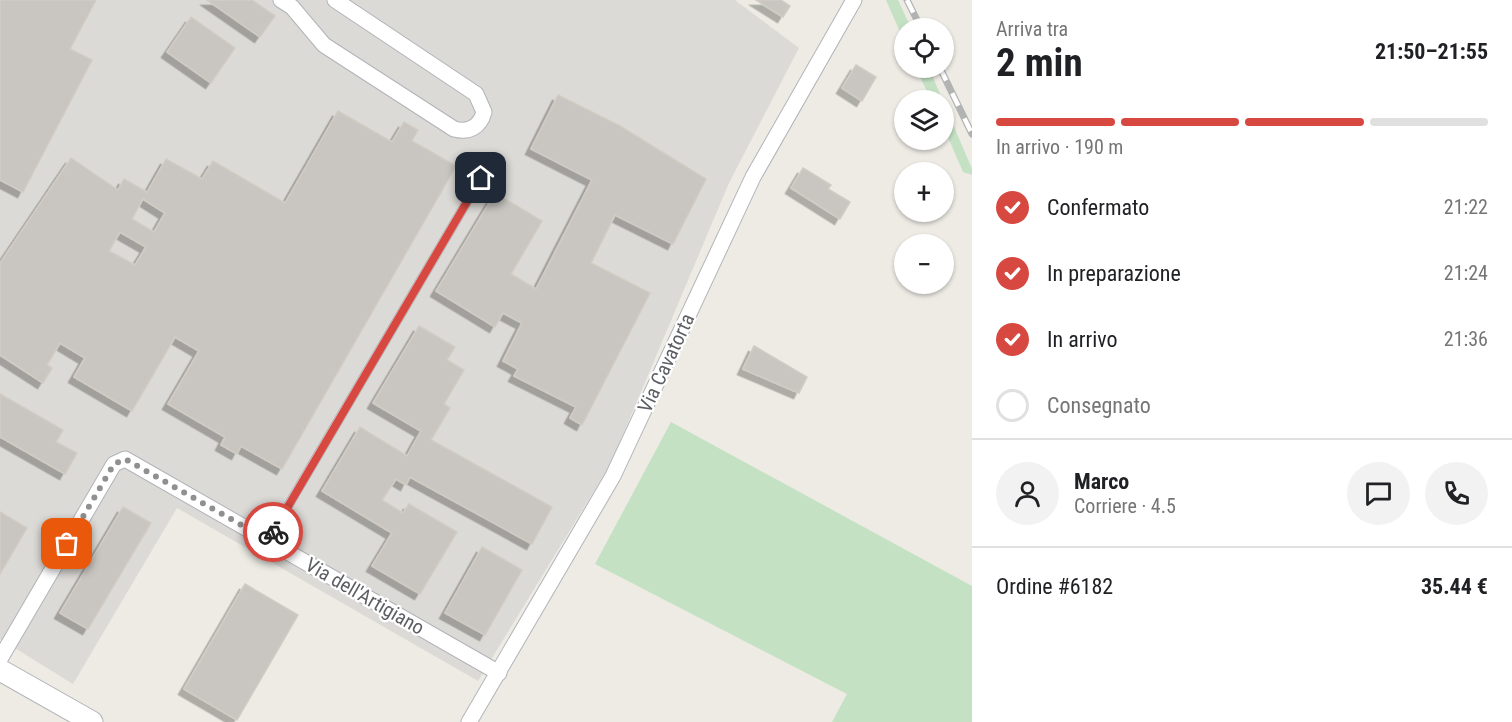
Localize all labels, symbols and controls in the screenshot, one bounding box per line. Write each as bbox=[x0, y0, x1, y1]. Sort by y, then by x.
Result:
text: Arriva tra bbox=[996, 17, 1068, 41]
map controls bbox=[894, 18, 954, 294]
button: locate bbox=[894, 18, 954, 78]
text: 21:50–21:55 bbox=[1375, 39, 1488, 64]
text: 2 min bbox=[996, 40, 1083, 86]
button: layers bbox=[894, 90, 954, 150]
text: In arrivo · 190 m bbox=[996, 135, 1123, 159]
pin bbox=[455, 152, 506, 203]
icon: home bbox=[464, 161, 497, 194]
button: + bbox=[894, 162, 954, 222]
icon: check bbox=[996, 191, 1029, 224]
text: Confermato bbox=[1047, 195, 1149, 220]
text: 21:22 bbox=[1444, 195, 1488, 219]
button: − bbox=[894, 234, 954, 294]
icon: check bbox=[996, 257, 1029, 290]
text: In preparazione bbox=[1047, 261, 1181, 286]
text: 21:24 bbox=[1444, 261, 1488, 285]
street label: Via Cavatorta bbox=[633, 310, 699, 416]
icon: check bbox=[996, 323, 1029, 356]
text: In arrivo bbox=[1047, 327, 1118, 352]
text: 21:36 bbox=[1444, 327, 1488, 351]
text: Consegnato bbox=[1047, 393, 1151, 418]
button: person bbox=[996, 462, 1059, 525]
button: chat bbox=[1347, 462, 1410, 525]
button: phone bbox=[1425, 462, 1488, 525]
text: Marco bbox=[1074, 469, 1129, 494]
text: Corriere · 4.5 bbox=[1074, 494, 1176, 518]
courier bbox=[243, 502, 303, 562]
icon: bike bbox=[257, 516, 290, 549]
pin bbox=[41, 518, 92, 569]
icon: bag bbox=[50, 527, 83, 560]
street label: Via dell'Artigiano bbox=[301, 552, 429, 640]
text: Ordine #6182 bbox=[996, 574, 1113, 599]
text: 35.44 € bbox=[1421, 574, 1488, 599]

